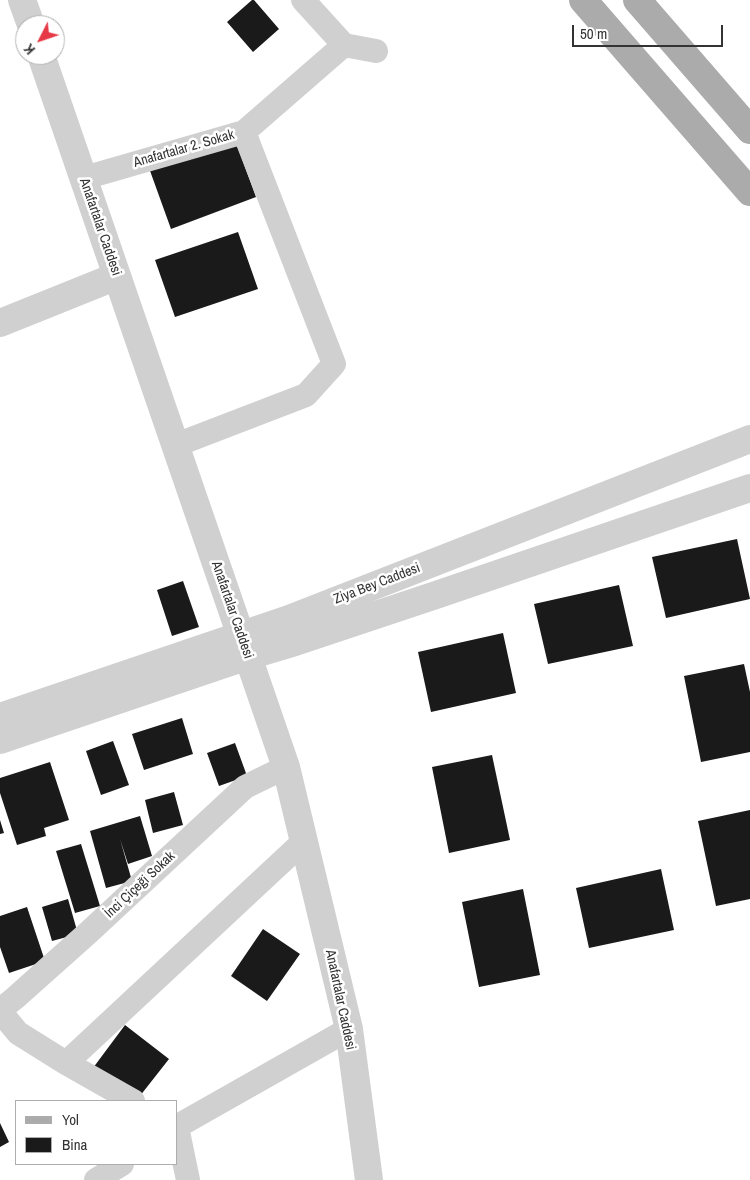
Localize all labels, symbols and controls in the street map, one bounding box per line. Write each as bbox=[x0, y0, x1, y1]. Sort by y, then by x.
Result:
north arrow bbox=[15, 15, 65, 65]
scale bar bbox=[575, 15, 726, 47]
text: 50 m bbox=[580, 23, 607, 44]
text: K bbox=[20, 40, 39, 58]
street label: Anafartalar 2. Sokak bbox=[132, 127, 236, 171]
street label: Anafartalar Caddesi bbox=[75, 176, 125, 278]
street label: Anafartalar Caddesi bbox=[207, 559, 257, 661]
street label: Ziya Bey Caddesi bbox=[331, 560, 423, 608]
street label: İnci Çiçeği Sokak bbox=[101, 848, 179, 922]
street label: Anafartalar Caddesi bbox=[321, 948, 359, 1052]
legend bbox=[15, 1100, 178, 1165]
text: Yol bbox=[62, 1109, 79, 1130]
text: Bina bbox=[62, 1134, 87, 1155]

